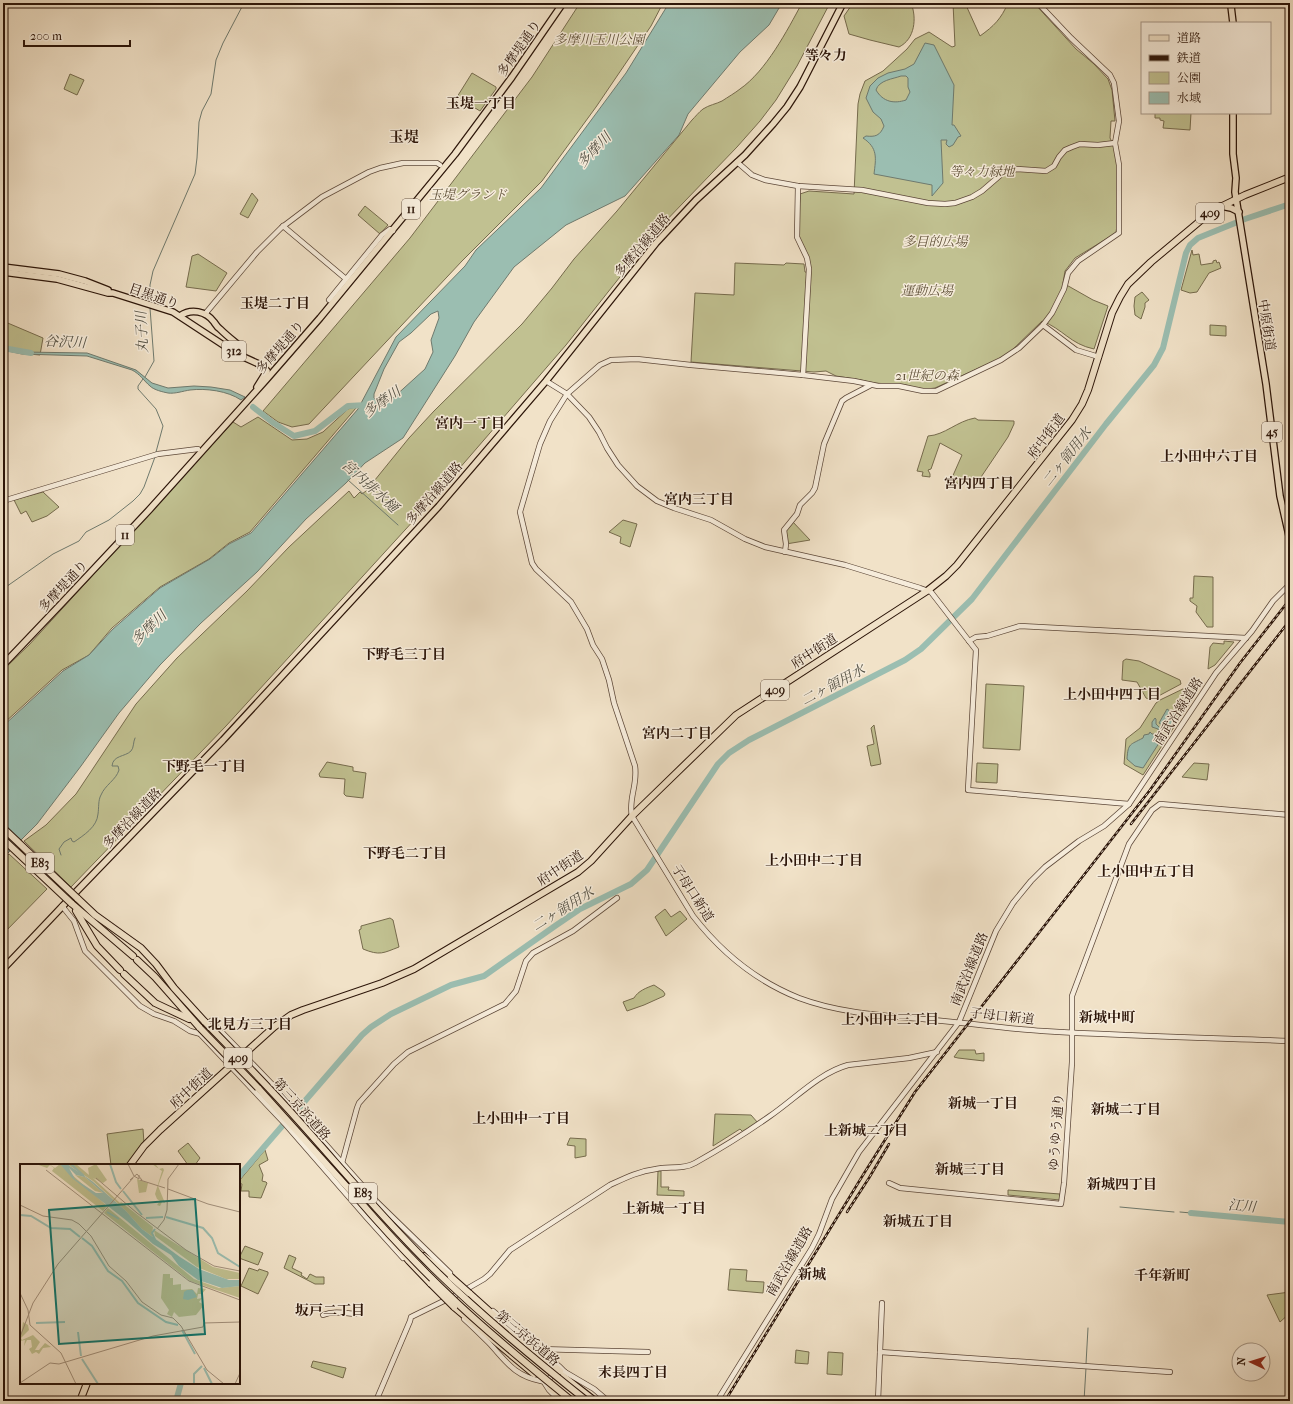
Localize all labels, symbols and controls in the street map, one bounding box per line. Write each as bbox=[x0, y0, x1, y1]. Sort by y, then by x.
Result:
street label: 多摩堤通り bbox=[494, 17, 544, 79]
scale bar bbox=[24, 22, 130, 48]
legend bbox=[1141, 22, 1271, 114]
text: 200 m bbox=[30, 29, 62, 43]
text: 道路 bbox=[1177, 31, 1201, 45]
park label: 多摩川玉川公園 bbox=[553, 32, 646, 47]
district label: 等々力 bbox=[805, 47, 847, 64]
text: 鉄道 bbox=[1176, 51, 1201, 65]
text: 公園 bbox=[1177, 71, 1201, 85]
text: 水域 bbox=[1177, 91, 1201, 105]
district label: 玉堤一丁目 bbox=[446, 95, 516, 112]
district label: 玉堤 bbox=[389, 128, 419, 146]
water label: 多摩川 bbox=[573, 128, 616, 171]
park label: 等々力緑地 bbox=[949, 164, 1016, 179]
park label: 玉堤グランド bbox=[429, 187, 508, 202]
road number: 11 bbox=[402, 199, 420, 219]
road number: 409 bbox=[1196, 203, 1224, 223]
street label: 多摩沿線道路 bbox=[611, 210, 673, 280]
park label: 多目的広場 bbox=[902, 234, 968, 249]
street label: 目黒通り bbox=[127, 280, 181, 312]
park label: 運動広場 bbox=[901, 283, 954, 298]
district label: 玉堤二丁目 bbox=[240, 295, 310, 312]
street label: 中原街道 bbox=[1256, 298, 1278, 352]
water label: 丸子川 bbox=[132, 309, 152, 353]
street label: 多摩堤通り bbox=[253, 318, 307, 376]
water label: 谷沢川 bbox=[44, 332, 88, 352]
road number: 312 bbox=[222, 341, 246, 361]
park label: 21世紀の森 bbox=[895, 368, 961, 383]
water label: 多摩川 bbox=[360, 382, 406, 421]
street label: 府中街道 bbox=[1024, 411, 1068, 461]
district label: 宮内一丁目 bbox=[435, 415, 505, 432]
road number: 45 bbox=[1262, 422, 1282, 442]
water label: 二ヶ領用水 bbox=[1039, 423, 1096, 490]
district label: 上小田中六丁目 bbox=[1160, 448, 1258, 465]
water label: 宮内排水樋 bbox=[338, 456, 403, 517]
street label: 多摩沿線道路 bbox=[403, 459, 465, 527]
district label: 宮内四丁目 bbox=[944, 475, 1014, 492]
district label: 宮内三丁目 bbox=[664, 491, 734, 508]
road number: 11 bbox=[116, 525, 134, 545]
street label: 多摩堤通り bbox=[35, 557, 91, 615]
water label: 多摩川 bbox=[128, 606, 171, 649]
street label: 府中街道 bbox=[788, 631, 840, 671]
district label: 下野毛三丁目 bbox=[362, 646, 446, 663]
water label: 二ヶ領用水 bbox=[798, 660, 870, 709]
street label: 南武沿線道路 bbox=[1150, 674, 1206, 748]
road number: 409 bbox=[761, 680, 789, 700]
district label: 上小田中四丁目 bbox=[1063, 686, 1161, 703]
district label: 宮内二丁目 bbox=[642, 725, 712, 742]
district label: 下野毛一丁目 bbox=[162, 758, 246, 775]
street label: 多摩沿線道路 bbox=[100, 785, 164, 851]
district label: 下野毛二丁目 bbox=[363, 845, 447, 862]
street label: 府中街道 bbox=[534, 847, 586, 889]
district label: 上小田中二丁目 bbox=[765, 852, 863, 869]
road number: E83 bbox=[26, 853, 54, 873]
street label: 子母口新道 bbox=[669, 862, 717, 924]
district label: 上小田中五丁目 bbox=[1097, 863, 1195, 880]
water label: 二ヶ領用水 bbox=[529, 882, 599, 935]
street label: 南武沿線道路 bbox=[947, 930, 991, 1008]
street label: 子母口新道 bbox=[969, 1005, 1035, 1027]
district label: 新城中町 bbox=[1079, 1009, 1136, 1026]
district label: 上小田中三丁目 bbox=[841, 1011, 939, 1028]
district label: 北見方三丁目 bbox=[208, 1016, 292, 1033]
road number: 409 bbox=[224, 1048, 252, 1068]
street label: 府中街道 bbox=[167, 1065, 215, 1111]
street label: 第三京浜道路 bbox=[270, 1075, 334, 1143]
street label: ゆうゆう通り bbox=[1046, 1093, 1066, 1171]
district label: 新城一丁目 bbox=[948, 1095, 1018, 1112]
district label: 新城二丁目 bbox=[1091, 1101, 1161, 1118]
district label: 上小田中一丁目 bbox=[472, 1110, 570, 1127]
district label: 上新城二丁目 bbox=[824, 1122, 908, 1139]
district label: 新城三丁目 bbox=[935, 1161, 1005, 1178]
inset map bbox=[20, 1164, 240, 1384]
district label: 新城四丁目 bbox=[1087, 1176, 1157, 1193]
road number: E83 bbox=[349, 1183, 377, 1203]
water label: 江川 bbox=[1227, 1196, 1259, 1216]
district label: 上新城一丁目 bbox=[622, 1200, 706, 1217]
district label: 新城五丁目 bbox=[883, 1213, 953, 1230]
street label: 南武沿線道路 bbox=[763, 1223, 815, 1299]
district label: 新城 bbox=[798, 1266, 826, 1283]
district label: 千年新町 bbox=[1134, 1267, 1191, 1284]
district label: 坂戸二丁目 bbox=[295, 1302, 365, 1319]
street label: 第三京浜道路 bbox=[493, 1307, 563, 1369]
north arrow bbox=[1231, 1342, 1271, 1382]
text: N bbox=[1235, 1356, 1248, 1366]
district label: 末長四丁目 bbox=[598, 1364, 668, 1381]

